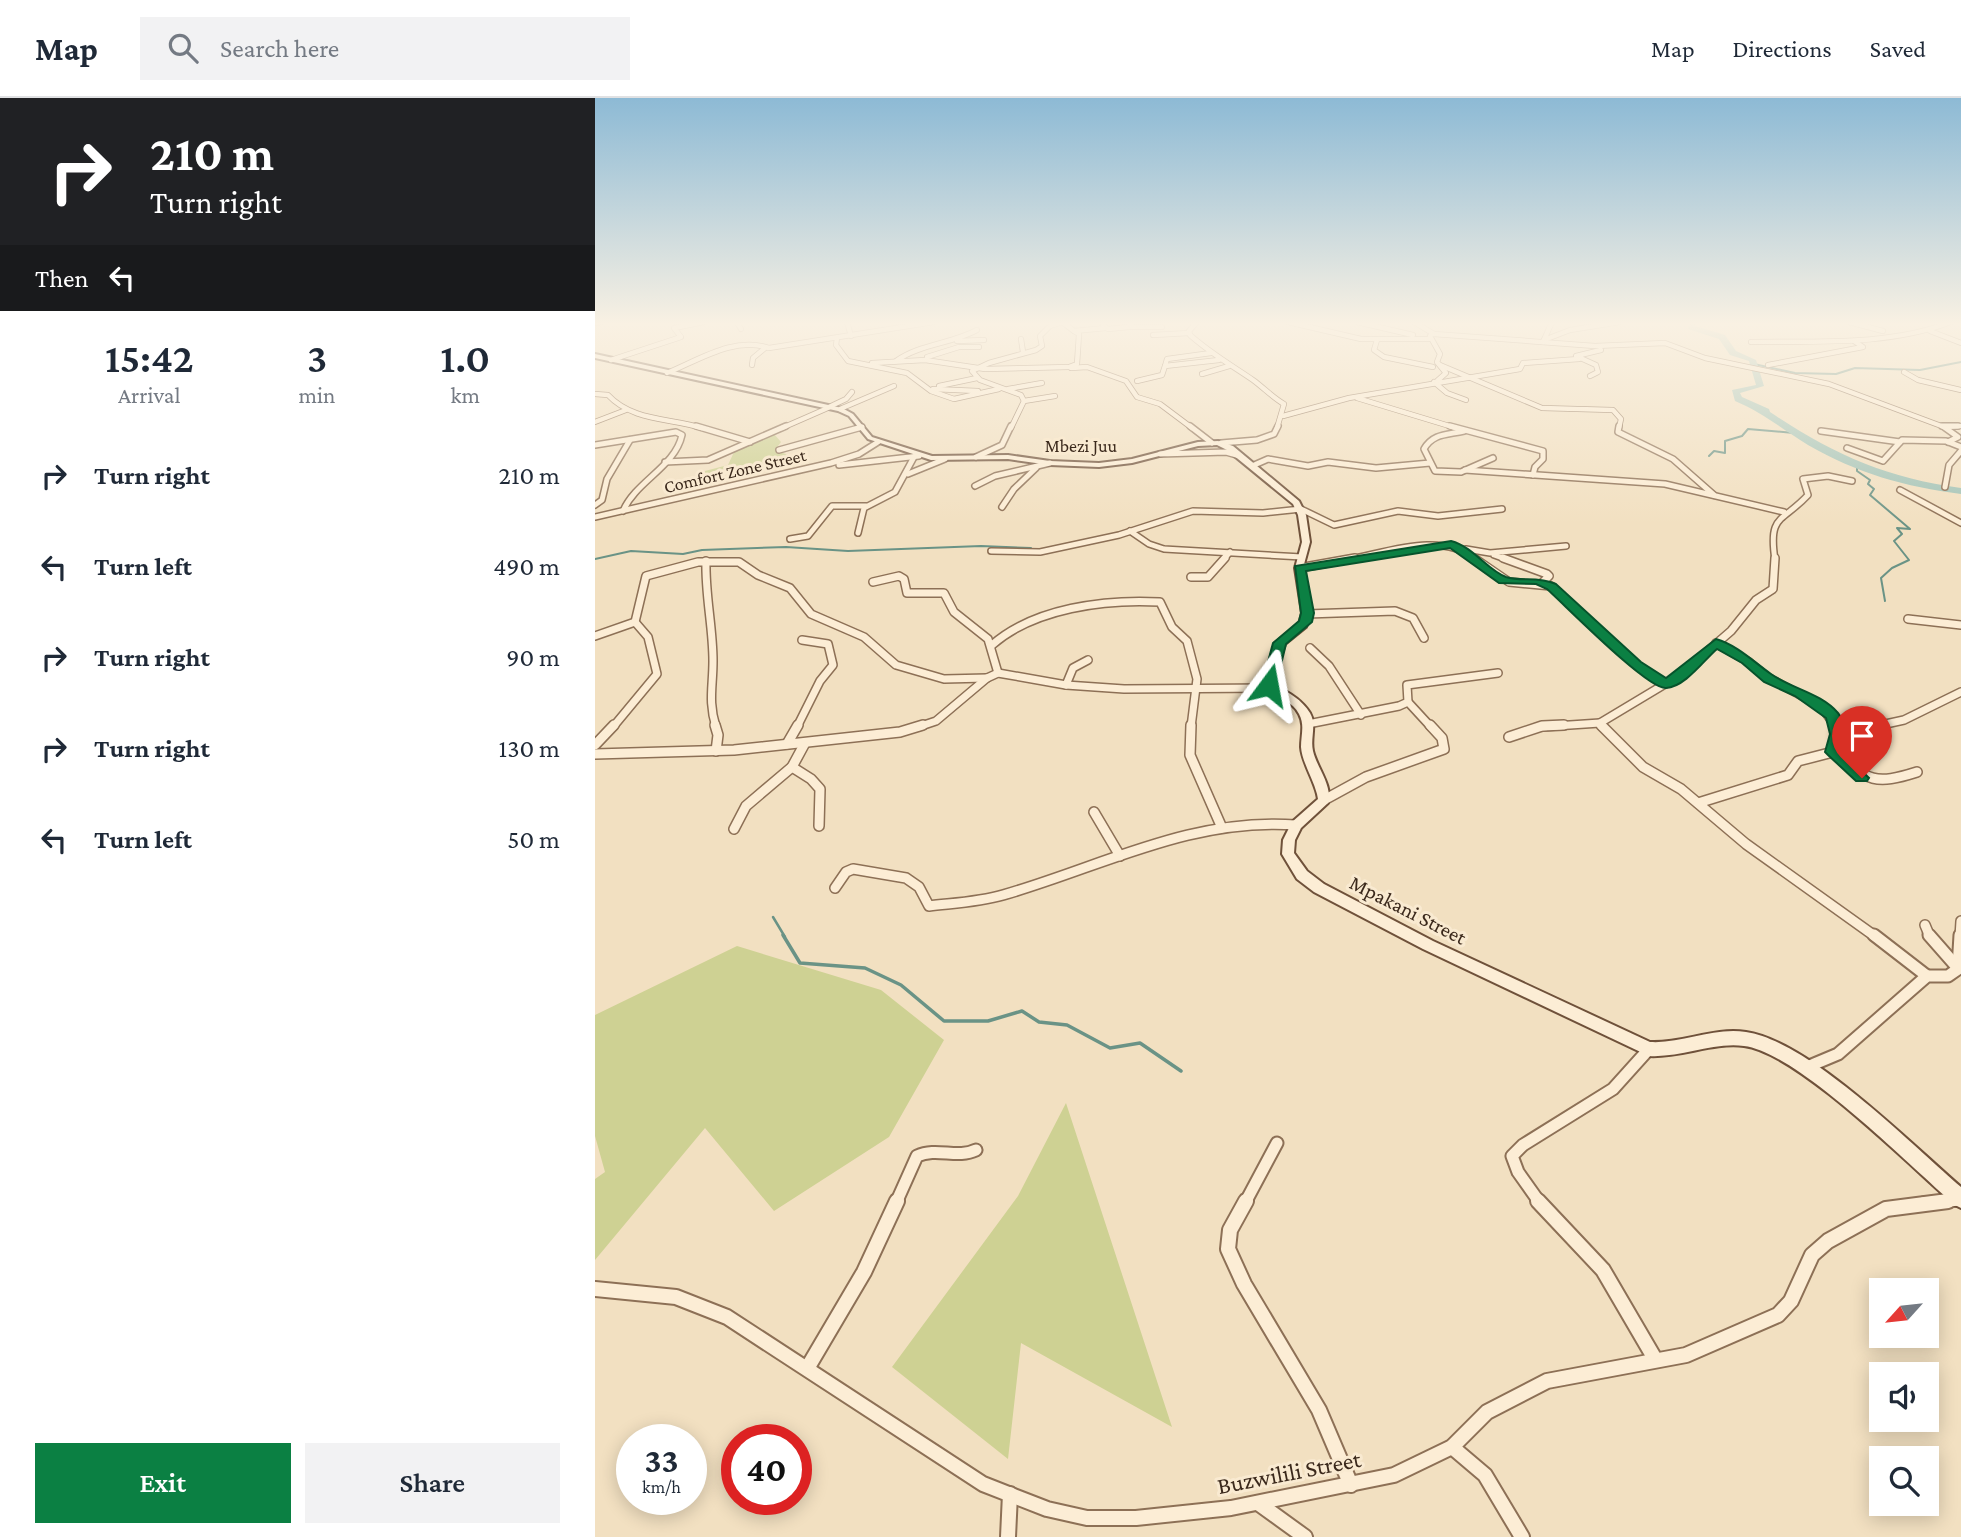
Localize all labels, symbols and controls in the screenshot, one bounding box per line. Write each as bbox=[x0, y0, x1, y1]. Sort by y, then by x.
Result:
search box bbox=[140, 17, 630, 80]
icon: search bbox=[164, 29, 202, 67]
text: Map bbox=[35, 30, 98, 67]
text: Search here bbox=[220, 34, 339, 63]
text: Map bbox=[1651, 35, 1695, 62]
text: Directions bbox=[1733, 35, 1832, 62]
text: Saved bbox=[1870, 35, 1926, 62]
icon: right bbox=[35, 126, 126, 217]
text: 210 m bbox=[150, 126, 274, 181]
text: Turn right bbox=[150, 184, 282, 220]
icon: left bbox=[103, 259, 141, 297]
text: Then bbox=[35, 264, 89, 293]
text: 15:42 bbox=[105, 334, 194, 381]
text: 3 bbox=[307, 334, 327, 381]
text: 1.0 bbox=[440, 334, 490, 381]
text: Arrival bbox=[118, 382, 181, 408]
text: min bbox=[299, 382, 335, 408]
text: km bbox=[450, 382, 480, 408]
street label: Mbezi Juu bbox=[1045, 436, 1118, 456]
street label: Comfort Zone Street bbox=[662, 445, 809, 497]
icon: right bbox=[35, 457, 73, 495]
text: Turn right bbox=[94, 461, 210, 490]
text: 210 m bbox=[499, 461, 560, 490]
icon: left bbox=[35, 548, 73, 586]
text: Turn left bbox=[94, 552, 192, 581]
text: 490 m bbox=[493, 552, 560, 581]
icon: right bbox=[35, 639, 73, 677]
text: Turn right bbox=[94, 643, 210, 672]
text: 90 m bbox=[506, 643, 560, 672]
position arrow bbox=[1232, 648, 1306, 722]
pin bbox=[1832, 706, 1892, 778]
icon: arrive bbox=[1843, 717, 1881, 755]
icon: right bbox=[35, 730, 73, 768]
text: Turn right bbox=[94, 734, 210, 763]
text: 130 m bbox=[499, 734, 560, 763]
icon: left bbox=[35, 821, 73, 859]
text: Turn left bbox=[94, 825, 192, 854]
text: 50 m bbox=[507, 825, 560, 854]
street label: Mpakani Street bbox=[1346, 870, 1471, 950]
north arrow bbox=[1869, 1278, 1939, 1348]
map controls bbox=[1869, 1278, 1939, 1516]
button: sound bbox=[1869, 1362, 1939, 1432]
speed limit sign: 40 bbox=[721, 1424, 812, 1515]
text: 33 bbox=[644, 1441, 679, 1480]
button: Exit bbox=[35, 1443, 291, 1523]
button: Share bbox=[305, 1443, 560, 1523]
street label: Buzwilili Street bbox=[1215, 1445, 1364, 1499]
button: search bbox=[1869, 1446, 1939, 1516]
text: km/h bbox=[642, 1477, 681, 1497]

